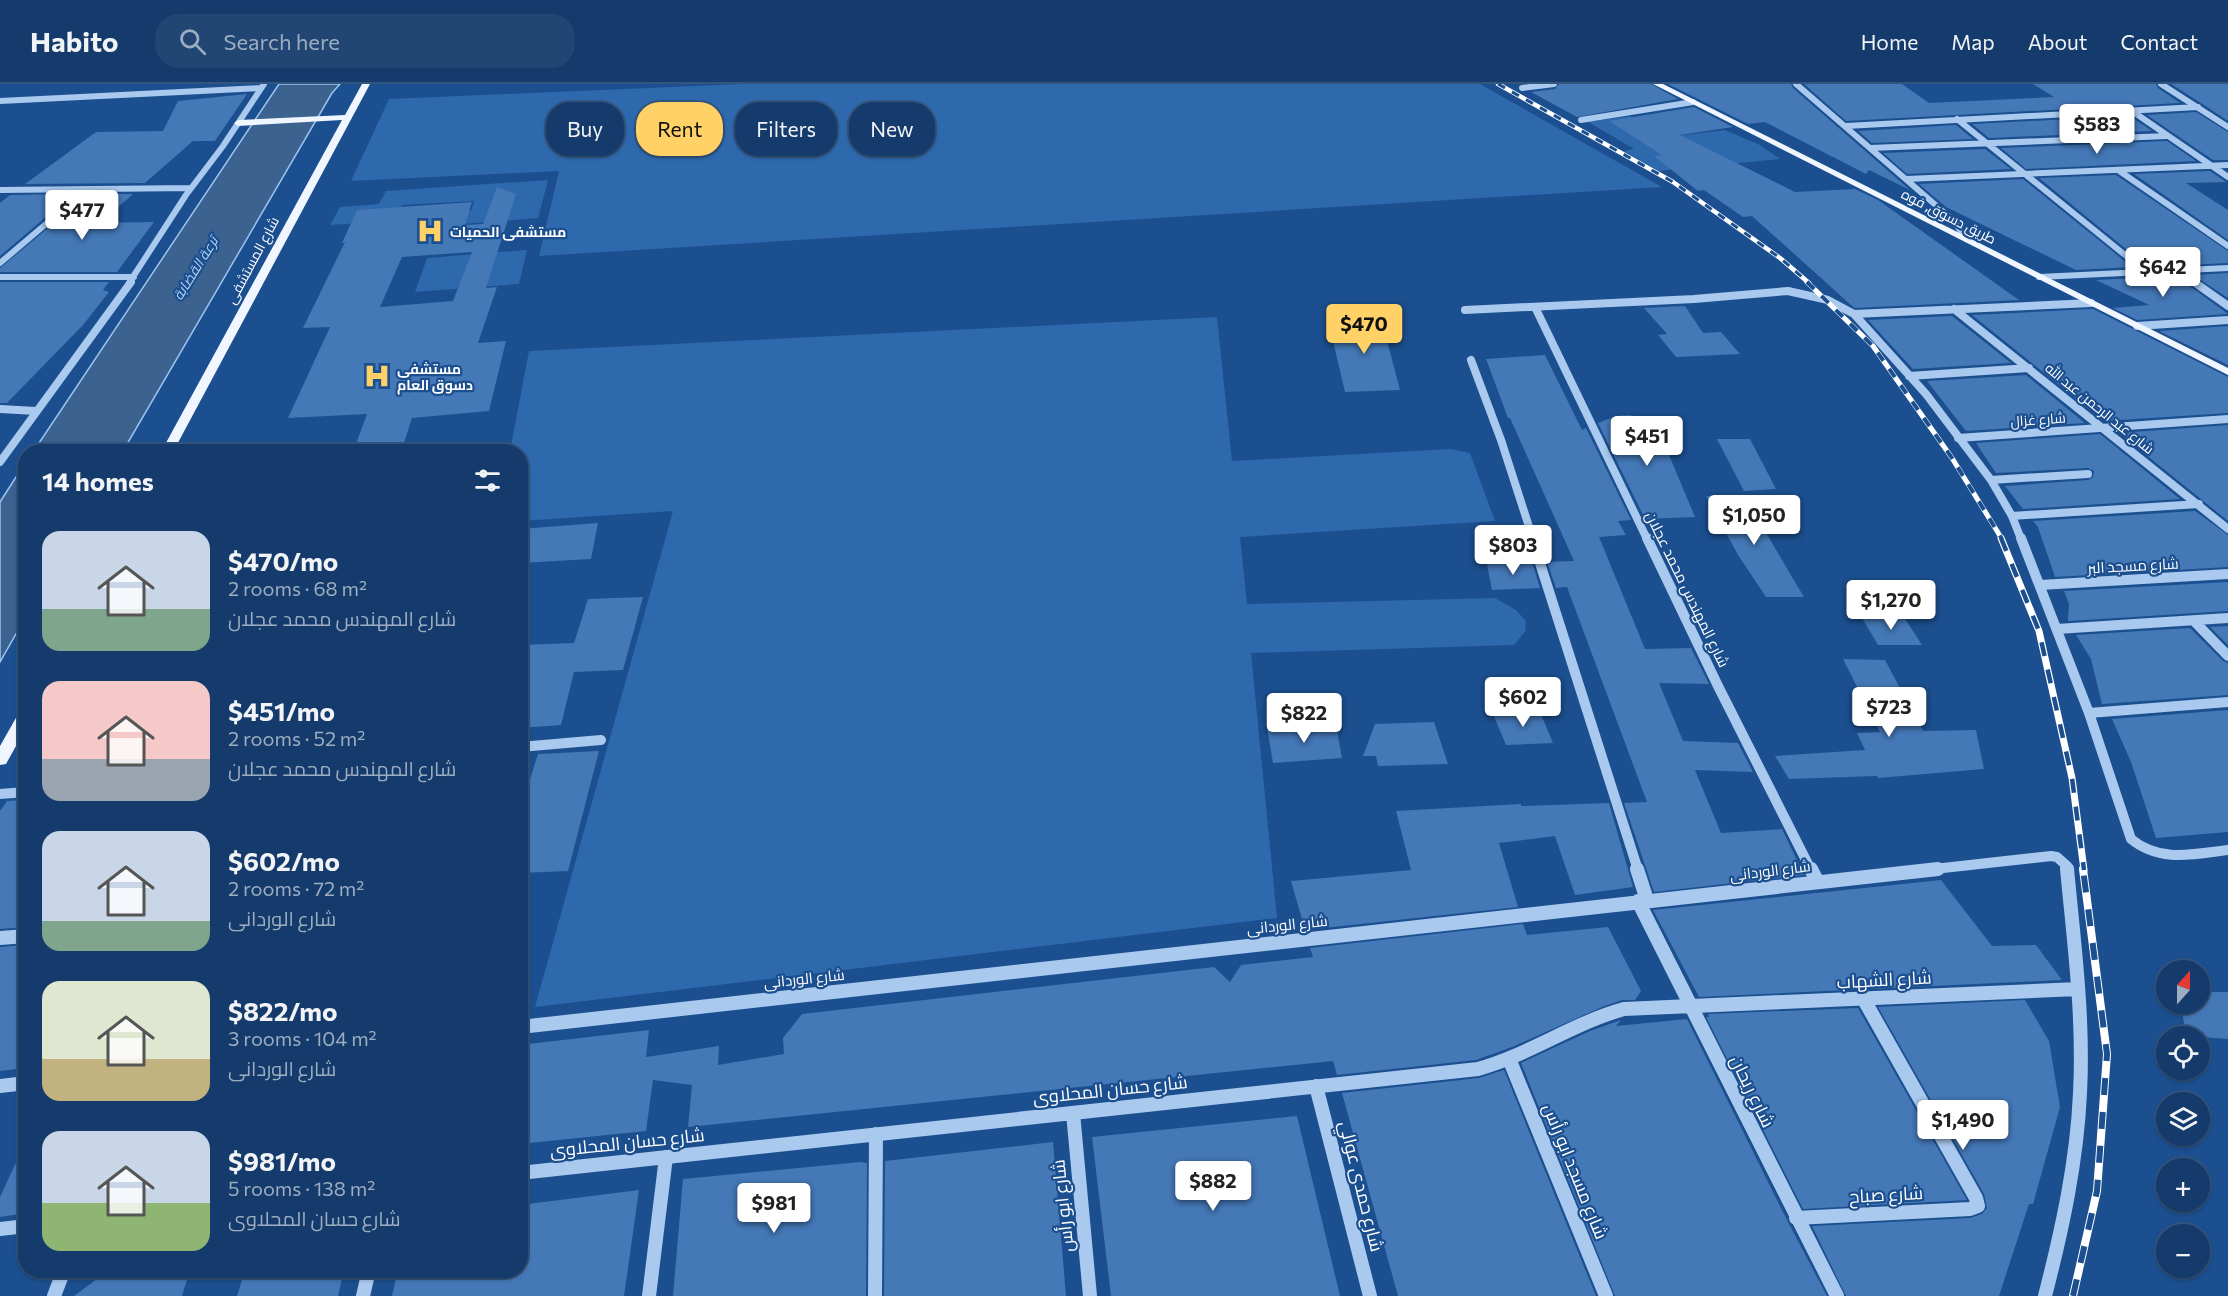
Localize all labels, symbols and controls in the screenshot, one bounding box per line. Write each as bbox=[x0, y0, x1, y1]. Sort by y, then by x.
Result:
search box bbox=[155, 14, 575, 68]
text: Habito bbox=[30, 24, 119, 58]
icon: search bbox=[176, 25, 209, 58]
text: Search here bbox=[224, 28, 340, 55]
text: Home bbox=[1861, 29, 1918, 54]
text: Map bbox=[1951, 29, 1995, 54]
text: About bbox=[2028, 29, 2087, 54]
text: Contact bbox=[2120, 29, 2198, 54]
chip: Buy bbox=[546, 102, 624, 156]
chip: Rent bbox=[636, 102, 723, 156]
chip: Filters bbox=[735, 102, 837, 156]
chip: New bbox=[849, 102, 935, 156]
pin: $583 bbox=[2061, 104, 2133, 155]
text: $583 bbox=[2073, 111, 2121, 135]
street label: طريق دسوق, فوه bbox=[1898, 185, 1999, 248]
pin: $477 bbox=[46, 190, 118, 241]
text: $477 bbox=[59, 197, 105, 221]
street label: شارع المستشفى bbox=[222, 213, 283, 307]
hospital icon: مستشفى الحميات bbox=[415, 216, 445, 246]
place label: مستشفى الحميات bbox=[450, 223, 566, 241]
water label: ترعة القضابة bbox=[169, 231, 223, 303]
pin: $642 bbox=[2127, 247, 2199, 298]
text: $642 bbox=[2139, 254, 2187, 278]
pin: $470 bbox=[1328, 304, 1400, 355]
text: $470 bbox=[1340, 311, 1388, 335]
street label: شارع عبد الرحمن عبد الله bbox=[2042, 359, 2158, 458]
place label: مستشفى دسوق العام bbox=[397, 360, 473, 395]
hospital icon: مستشفى دسوق العام bbox=[362, 361, 392, 391]
street label: شارع غزال bbox=[2010, 409, 2066, 430]
pin: $451 bbox=[1611, 416, 1683, 467]
text: $451 bbox=[1625, 423, 1669, 447]
icon: filters bbox=[471, 464, 504, 497]
text: 14 homes bbox=[42, 465, 154, 496]
pin: $1,050 bbox=[1705, 495, 1803, 546]
text: $1,050 bbox=[1722, 502, 1786, 526]
street label: شارع المهندس محمد عجلان bbox=[1640, 508, 1734, 671]
pin: $803 bbox=[1477, 525, 1549, 576]
text: $803 bbox=[1489, 532, 1537, 556]
text: $470/mo bbox=[228, 545, 338, 576]
street label: شارع مسجد البر bbox=[2086, 554, 2179, 579]
icon: home bbox=[90, 555, 162, 627]
text: 2 rooms · 68 m² bbox=[228, 576, 367, 600]
pin: $1,270 bbox=[1842, 580, 1940, 631]
text: $1,270 bbox=[1861, 587, 1921, 611]
text: شارع المهندس محمد عجلان bbox=[228, 606, 456, 630]
pin: $602 bbox=[1487, 677, 1559, 728]
text: $602 bbox=[1499, 684, 1547, 708]
pin: $723 bbox=[1853, 687, 1925, 738]
pin: $822 bbox=[1268, 693, 1340, 744]
text: $723 bbox=[1866, 694, 1912, 718]
text: $451/mo bbox=[228, 695, 335, 726]
text: $822 bbox=[1281, 700, 1327, 724]
icon: home bbox=[90, 705, 162, 777]
text: 2 rooms · 52 m² bbox=[228, 726, 365, 750]
text: شارع المهندس محمد عجلان bbox=[228, 756, 456, 780]
text: $602/mo bbox=[228, 845, 340, 876]
icon: home bbox=[90, 855, 162, 927]
street label: شارع الوردانى bbox=[1729, 856, 1812, 887]
text: 2 rooms · 72 m² bbox=[228, 876, 364, 900]
text: شارع الوردانى bbox=[228, 906, 336, 930]
street label: شارع الوردانى bbox=[1246, 911, 1329, 940]
north arrow bbox=[2156, 960, 2210, 1014]
map controls bbox=[2156, 960, 2210, 1278]
street label: شارع الوردانى bbox=[763, 965, 846, 994]
street label: شارع الشهاب bbox=[1836, 966, 1932, 994]
text: $822/mo bbox=[228, 995, 338, 1026]
icon: home bbox=[90, 1005, 162, 1077]
text: 3 rooms · 104 m² bbox=[228, 1026, 377, 1050]
button: locate bbox=[2156, 1026, 2210, 1080]
street label: شارع ريحان bbox=[1724, 1051, 1780, 1132]
text: شارع الوردانى bbox=[228, 1056, 336, 1080]
street label: شارع حسان المحلاوى bbox=[1032, 1070, 1189, 1110]
button: layers bbox=[2156, 1092, 2210, 1146]
street label: شارع مسجد ابو رأس bbox=[1537, 1100, 1613, 1243]
pin: $1,490 bbox=[1914, 1100, 2012, 1151]
text: $1,490 bbox=[1931, 1107, 1995, 1131]
street label: شارع حمدى عوالي bbox=[1331, 1118, 1389, 1255]
street label: شارع حسان المحلاوى bbox=[549, 1123, 706, 1163]
text: $981/mo bbox=[228, 1145, 336, 1176]
icon: home bbox=[90, 1155, 162, 1227]
street label: شارع ابو رأس bbox=[1046, 1158, 1080, 1253]
button: + bbox=[2156, 1158, 2210, 1212]
pin: $882 bbox=[1177, 1161, 1249, 1212]
text: $882 bbox=[1189, 1168, 1237, 1192]
text: 5 rooms · 138 m² bbox=[228, 1176, 375, 1200]
street label: شارع صباح bbox=[1848, 1181, 1924, 1209]
pin: $981 bbox=[738, 1183, 810, 1234]
text: $981 bbox=[751, 1190, 797, 1214]
text: شارع حسان المحلاوى bbox=[228, 1206, 401, 1230]
button: − bbox=[2156, 1224, 2210, 1278]

